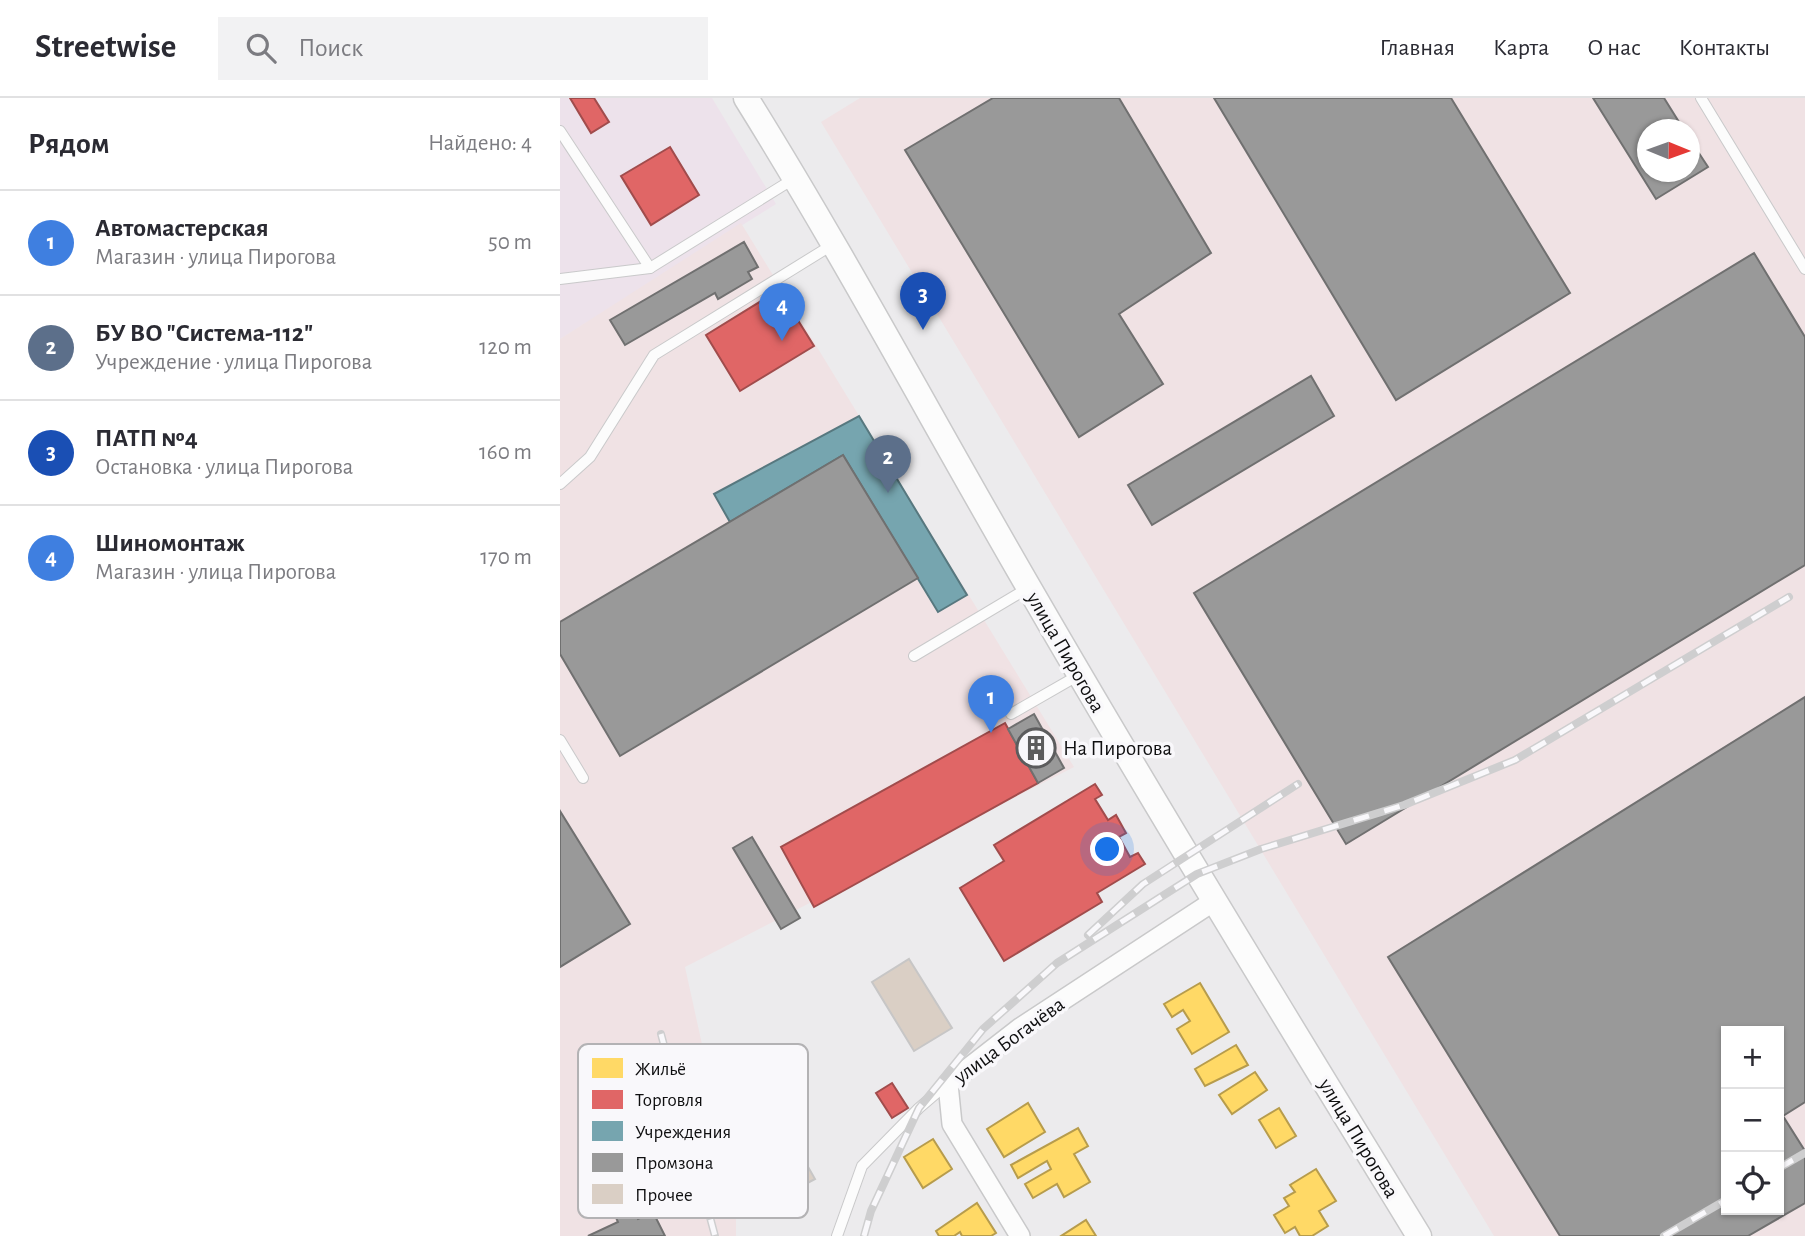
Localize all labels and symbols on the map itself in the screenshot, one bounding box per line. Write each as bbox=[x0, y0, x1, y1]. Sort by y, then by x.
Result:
north arrow bbox=[1637, 119, 1700, 182]
pin: 3 bbox=[900, 272, 946, 330]
pin: 4 bbox=[759, 283, 805, 341]
pin: 2 bbox=[865, 435, 911, 493]
street label: улица Пирогова bbox=[1022, 588, 1109, 716]
pin: 1 bbox=[968, 675, 1014, 733]
building icon: На Пирогова bbox=[1015, 727, 1057, 769]
place label: На Пирогова bbox=[1063, 738, 1173, 759]
your location bbox=[1090, 832, 1124, 866]
street label: улица Богачёва bbox=[949, 993, 1069, 1088]
legend bbox=[578, 1044, 808, 1218]
text: Жильё bbox=[635, 1060, 686, 1079]
street label: улица Пирогова bbox=[1314, 1074, 1403, 1202]
text: Торговля bbox=[635, 1091, 703, 1110]
text: Учреждения bbox=[635, 1123, 731, 1142]
text: Промзона bbox=[635, 1154, 714, 1173]
text: Прочее bbox=[635, 1186, 693, 1205]

